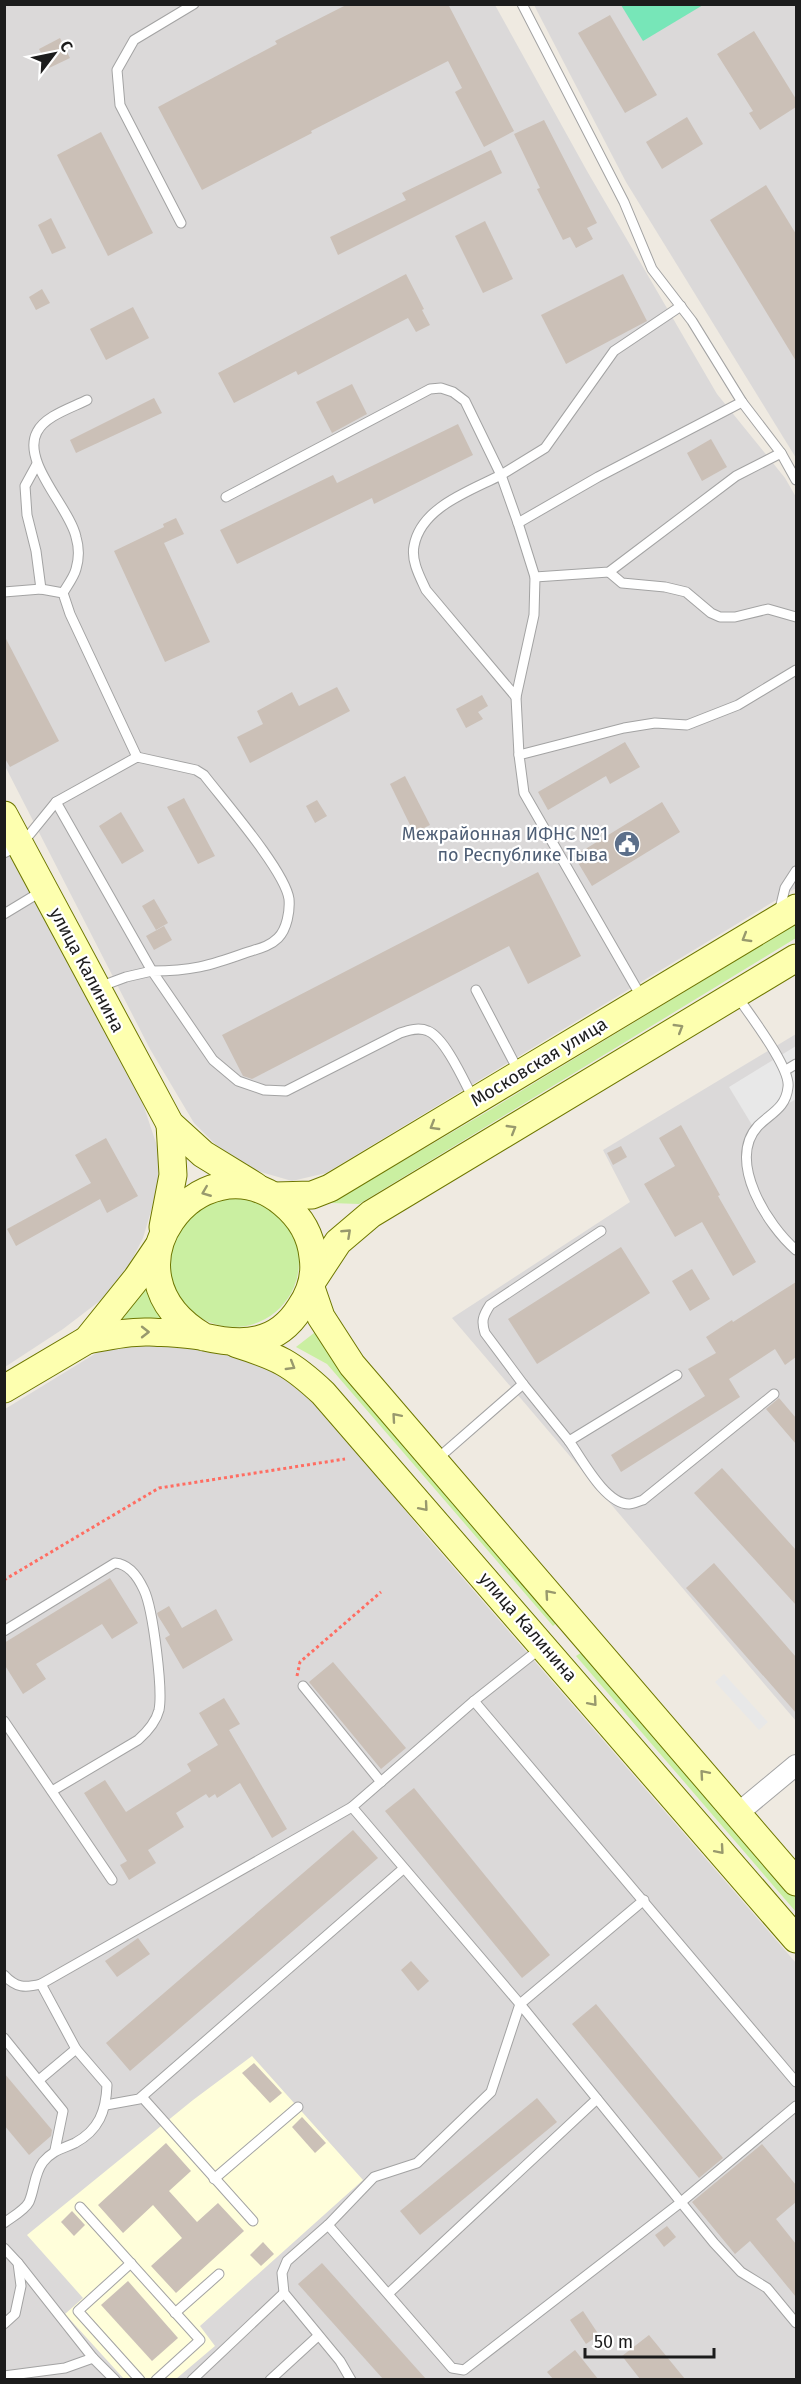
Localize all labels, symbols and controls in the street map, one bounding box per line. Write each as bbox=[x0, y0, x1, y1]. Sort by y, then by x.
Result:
north arrow bbox=[24, 24, 84, 84]
text: С bbox=[56, 37, 77, 56]
place label: Межрайонная ИФНС №1 по Республике Тыва bbox=[402, 823, 608, 866]
public building icon: Межрайонная ИФНС №1 по Республике Тыва bbox=[612, 829, 642, 859]
street label: улица Калинина bbox=[45, 904, 129, 1036]
one-way arrow bbox=[742, 930, 752, 942]
street label: Московская улица bbox=[467, 1013, 611, 1111]
one-way arrow bbox=[673, 1024, 683, 1036]
one-way arrow bbox=[430, 1118, 440, 1130]
one-way arrow bbox=[506, 1125, 516, 1136]
one-way arrow bbox=[201, 1185, 212, 1197]
one-way arrow bbox=[341, 1229, 351, 1240]
one-way arrow bbox=[141, 1326, 150, 1338]
one-way arrow bbox=[285, 1358, 295, 1370]
one-way arrow bbox=[392, 1413, 403, 1424]
one-way arrow bbox=[417, 1500, 428, 1511]
street label: улица Калинина bbox=[474, 1568, 582, 1686]
one-way arrow bbox=[545, 1590, 556, 1601]
one-way arrow bbox=[586, 1695, 597, 1706]
one-way arrow bbox=[700, 1770, 711, 1781]
one-way arrow bbox=[713, 1843, 724, 1854]
scale bar bbox=[585, 2321, 714, 2359]
text: 50 m bbox=[594, 2331, 633, 2353]

